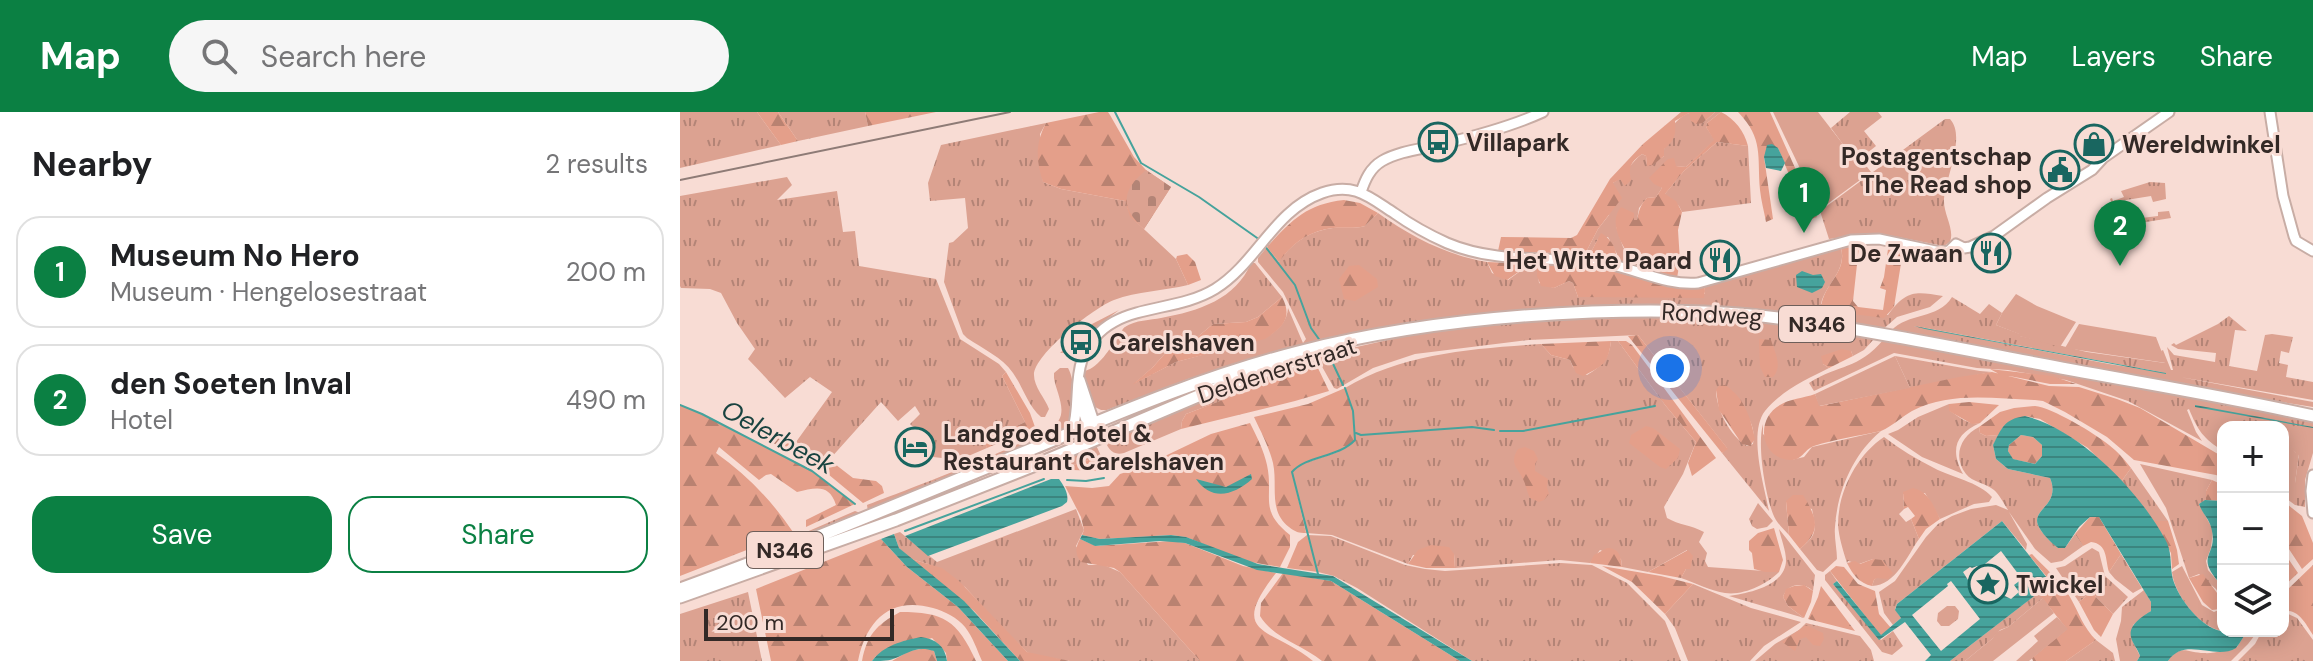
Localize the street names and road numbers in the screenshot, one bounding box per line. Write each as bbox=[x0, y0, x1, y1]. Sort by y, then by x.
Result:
street label: Rondweg bbox=[1661, 296, 1763, 332]
road number: N346 bbox=[1779, 306, 1855, 342]
street label: Deldenerstraat bbox=[1194, 330, 1360, 410]
road number: N346 bbox=[747, 532, 823, 568]

